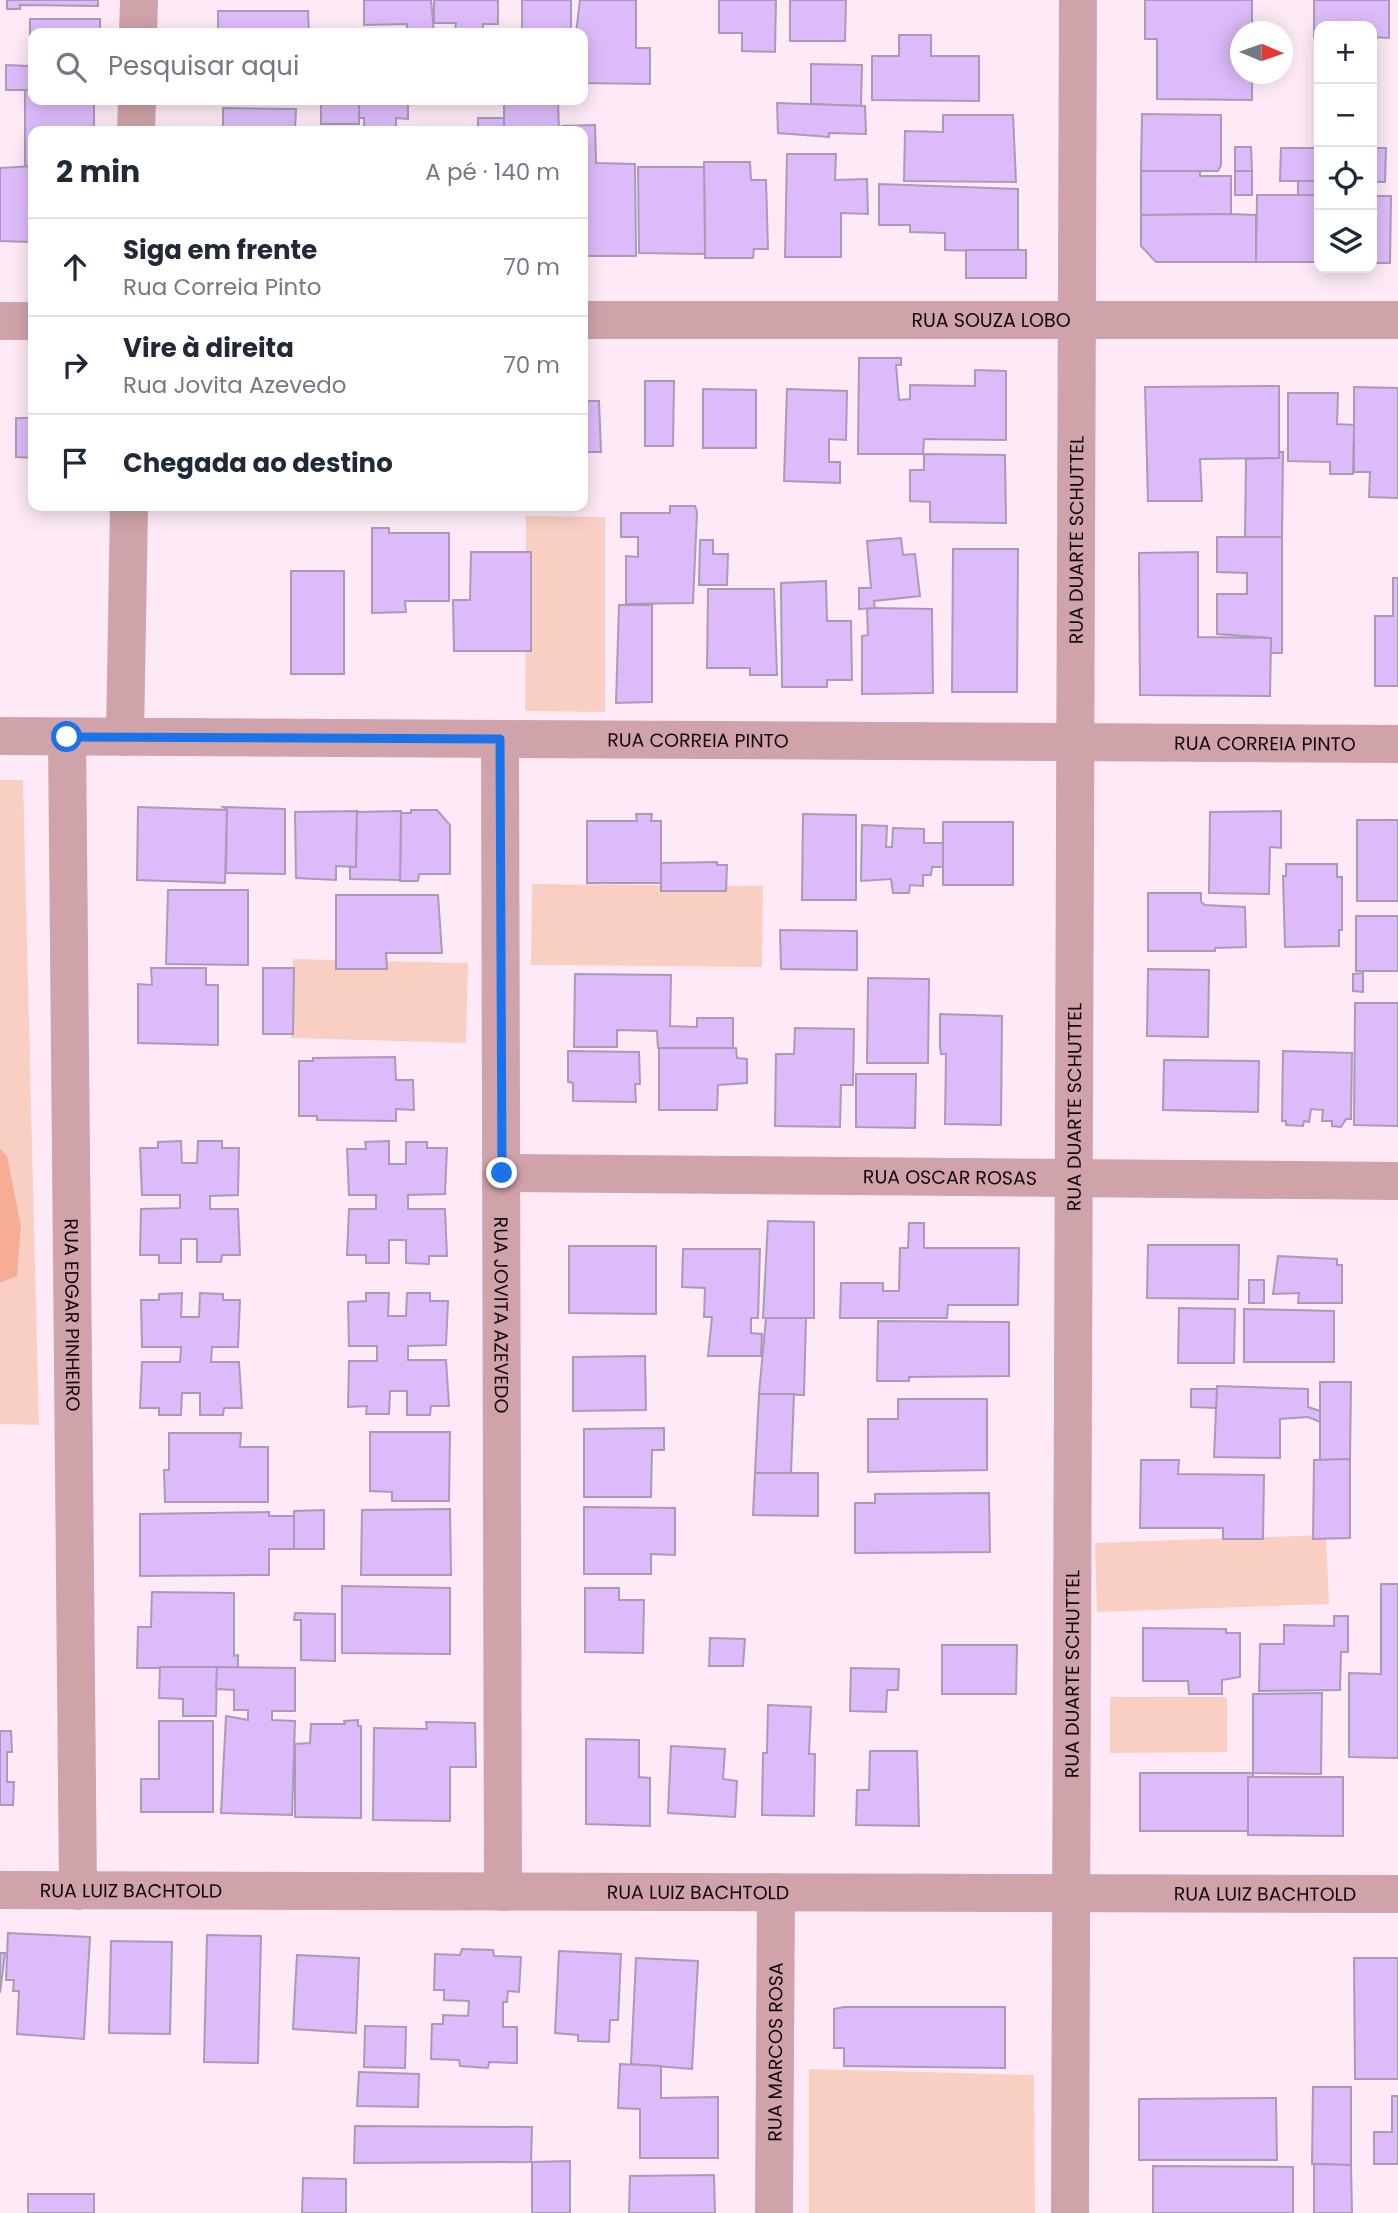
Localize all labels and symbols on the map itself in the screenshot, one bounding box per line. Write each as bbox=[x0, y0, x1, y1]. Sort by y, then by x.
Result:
north arrow bbox=[1230, 21, 1293, 84]
street label: RUA SOUZA LOBO bbox=[911, 307, 1071, 334]
street label: RUA DUARTE SCHUTTEL bbox=[1062, 436, 1090, 644]
route start bbox=[51, 721, 82, 752]
street label: RUA CORREIA PINTO bbox=[607, 726, 789, 754]
street label: RUA CORREIA PINTO bbox=[1174, 729, 1356, 757]
street label: RUA DUARTE SCHUTTEL bbox=[1060, 1003, 1088, 1211]
route end bbox=[486, 1157, 517, 1188]
street label: RUA OSCAR ROSAS bbox=[863, 1163, 1037, 1191]
street label: RUA JOVITA AZEVEDO bbox=[488, 1217, 515, 1414]
street label: RUA EDGAR PINHEIRO bbox=[58, 1218, 87, 1412]
street label: RUA DUARTE SCHUTTEL bbox=[1058, 1570, 1086, 1778]
street label: RUA LUIZ BACHTOLD bbox=[40, 1877, 222, 1904]
street label: RUA LUIZ BACHTOLD bbox=[607, 1878, 789, 1906]
street label: RUA LUIZ BACHTOLD bbox=[1174, 1880, 1356, 1907]
street label: RUA MARCOS ROSA bbox=[761, 1962, 789, 2142]

